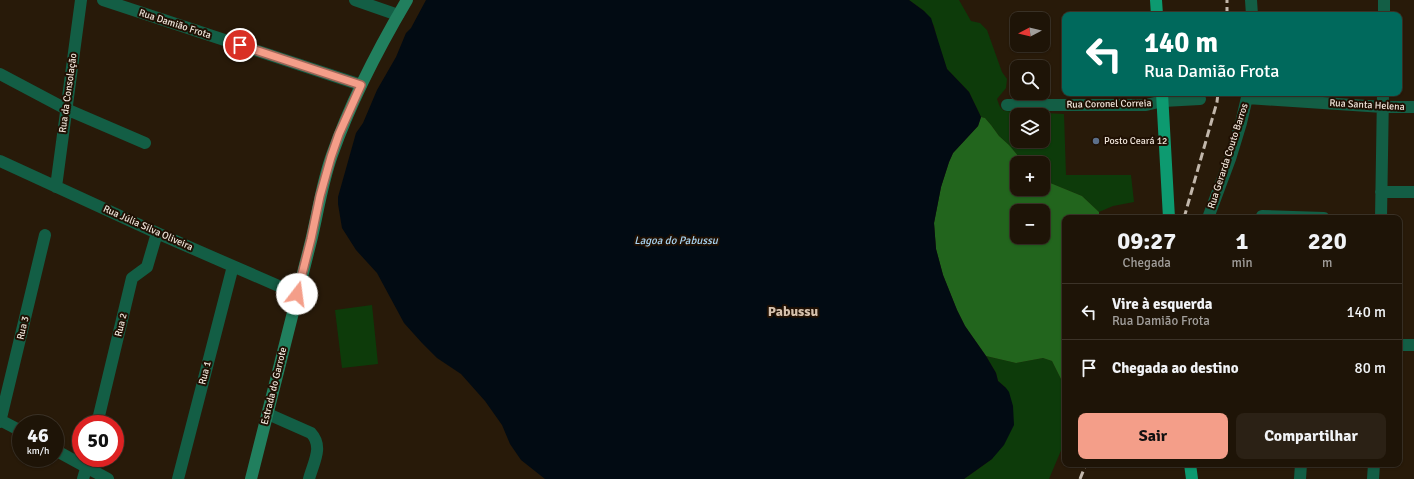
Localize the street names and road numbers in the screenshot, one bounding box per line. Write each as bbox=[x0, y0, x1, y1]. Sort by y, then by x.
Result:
street label: Rua Damião Frota bbox=[137, 7, 213, 41]
street label: Rua da Consolação bbox=[56, 52, 80, 134]
street label: Rua Coronel Correia bbox=[1066, 97, 1152, 111]
street label: Rua Santa Helena bbox=[1329, 97, 1405, 113]
street label: Rua Gerarda Couto Barros bbox=[1205, 101, 1251, 210]
street label: Rua Júlia Silva Oliveira bbox=[101, 203, 195, 253]
street label: Rua 2 bbox=[112, 312, 130, 338]
street label: Rua 3 bbox=[14, 315, 32, 341]
street label: Estrada do Garrote bbox=[259, 346, 289, 426]
street label: Rua 1 bbox=[196, 360, 214, 386]

